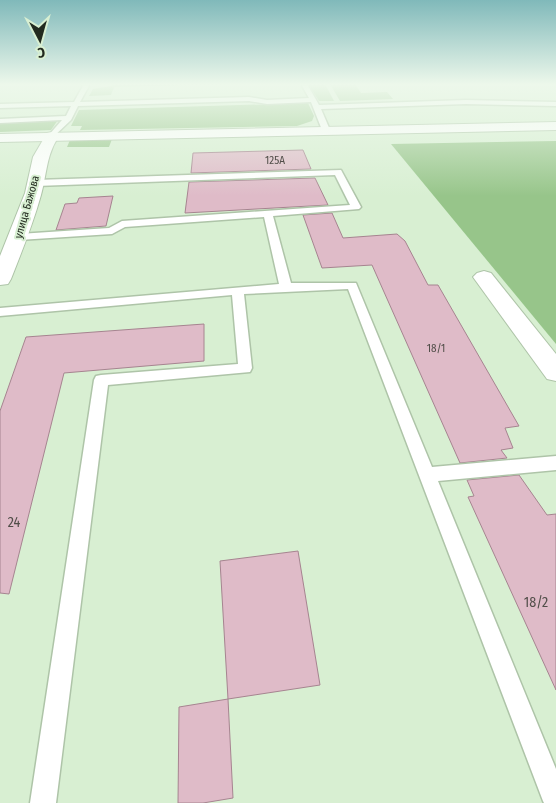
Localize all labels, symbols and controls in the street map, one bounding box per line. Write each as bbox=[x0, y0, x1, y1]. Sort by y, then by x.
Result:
north arrow bbox=[15, 15, 65, 65]
text: С bbox=[36, 44, 46, 61]
house number: 125А bbox=[265, 154, 285, 167]
street label: улица Бажова bbox=[12, 174, 42, 240]
house number: 18/1 bbox=[427, 342, 445, 355]
house number: 24 bbox=[8, 514, 21, 531]
house number: 18/2 bbox=[524, 594, 548, 611]

